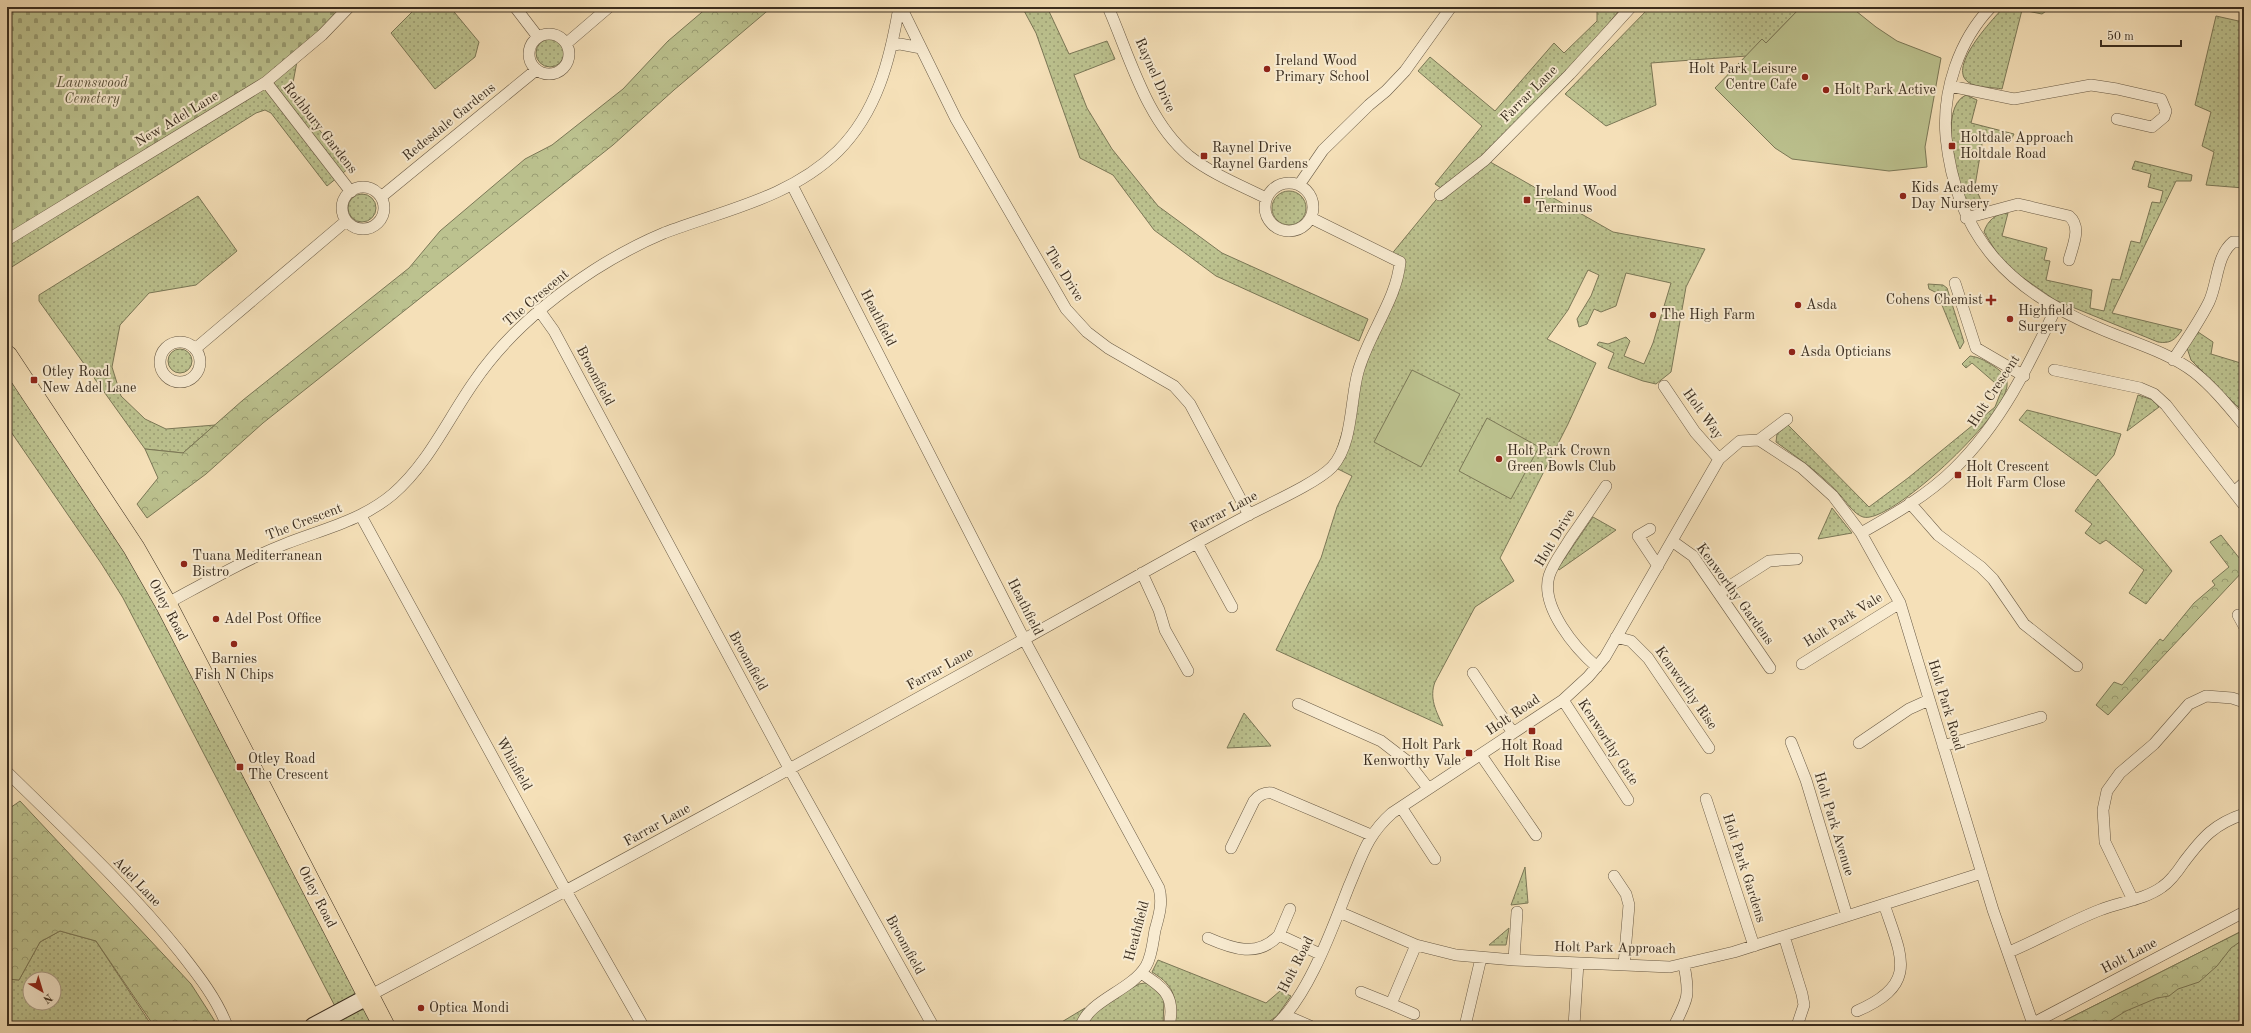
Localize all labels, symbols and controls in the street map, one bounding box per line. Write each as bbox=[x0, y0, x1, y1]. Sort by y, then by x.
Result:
scale bar bbox=[2101, 22, 2181, 48]
text: 50 m bbox=[2107, 30, 2134, 43]
street label: Raynel Drive bbox=[1132, 36, 1178, 114]
place label: Ireland Wood Primary School bbox=[1275, 54, 1369, 84]
place label: Holt Park Leisure Centre Cafe bbox=[1688, 62, 1797, 92]
street label: Farrar Lane bbox=[1498, 63, 1560, 125]
marker: Ireland Wood Primary School bbox=[1262, 64, 1272, 74]
marker: Holt Park Leisure Centre Cafe bbox=[1800, 72, 1810, 82]
park label: Lawnswood Cemetery bbox=[55, 76, 128, 107]
street label: Rothbury Gardens bbox=[280, 80, 360, 176]
street label: Redesdale Gardens bbox=[400, 80, 498, 164]
place label: Holt Park Active bbox=[1834, 83, 1936, 97]
marker: Holt Park Active bbox=[1821, 85, 1831, 95]
street label: New Adel Lane bbox=[133, 89, 221, 149]
place label: Holtdale Approach Holtdale Road bbox=[1960, 131, 2074, 161]
place label: Raynel Drive Raynel Gardens bbox=[1212, 141, 1308, 171]
marker: Holtdale Approach Holtdale Road bbox=[1947, 141, 1957, 151]
marker: Raynel Drive Raynel Gardens bbox=[1199, 151, 1209, 161]
place label: Kids Academy Day Nursery bbox=[1911, 181, 1999, 211]
place label: Ireland Wood Terminus bbox=[1535, 185, 1617, 215]
marker: Kids Academy Day Nursery bbox=[1898, 191, 1908, 201]
marker: Ireland Wood Terminus bbox=[1522, 195, 1532, 205]
street label: The Drive bbox=[1042, 244, 1086, 304]
street label: The Crescent bbox=[501, 267, 571, 329]
street label: Heathfield bbox=[858, 287, 898, 349]
place label: Cohens Chemist bbox=[1886, 293, 1983, 307]
marker: Cohens Chemist bbox=[1986, 295, 1996, 305]
place label: Asda bbox=[1806, 298, 1837, 312]
marker: Asda bbox=[1793, 300, 1803, 310]
place label: Highfield Surgery bbox=[2018, 304, 2073, 334]
place label: The High Farm bbox=[1661, 308, 1755, 322]
marker: The High Farm bbox=[1648, 310, 1658, 320]
marker: Highfield Surgery bbox=[2005, 314, 2015, 324]
street label: Broomfield bbox=[573, 344, 617, 408]
place label: Asda Opticians bbox=[1800, 345, 1891, 359]
marker: Asda Opticians bbox=[1787, 347, 1797, 357]
street label: Holt Crescent bbox=[1965, 352, 2023, 430]
place label: Otley Road New Adel Lane bbox=[42, 365, 136, 395]
marker: Otley Road New Adel Lane bbox=[29, 375, 39, 385]
street label: Holt Way bbox=[1680, 386, 1726, 442]
place label: Holt Park Crown Green Bowls Club bbox=[1507, 444, 1616, 474]
marker: Holt Park Crown Green Bowls Club bbox=[1494, 454, 1504, 464]
place label: Holt Crescent Holt Farm Close bbox=[1966, 460, 2065, 490]
marker: Holt Crescent Holt Farm Close bbox=[1953, 470, 1963, 480]
street label: Farrar Lane bbox=[1188, 488, 1260, 536]
street label: The Crescent bbox=[264, 501, 344, 543]
street label: Holt Drive bbox=[1532, 507, 1578, 569]
street label: Kenworthy Gardens bbox=[1694, 541, 1776, 647]
place label: Tuana Mediterranean Bistro bbox=[192, 549, 323, 579]
marker: Tuana Mediterranean Bistro bbox=[179, 559, 189, 569]
street label: Heathfield bbox=[1005, 576, 1045, 638]
street label: Otley Road bbox=[146, 577, 190, 643]
street label: Holt Park Vale bbox=[1801, 590, 1885, 650]
place label: Adel Post Office bbox=[224, 612, 321, 626]
marker: Adel Post Office bbox=[211, 614, 221, 624]
street label: Broomfield bbox=[726, 629, 770, 693]
marker: Barnies Fish N Chips bbox=[229, 639, 239, 649]
street label: Kenworthy Rise bbox=[1652, 644, 1720, 732]
street label: Farrar Lane bbox=[904, 645, 976, 693]
place label: Barnies Fish N Chips bbox=[194, 652, 274, 682]
street label: Holt Park Road bbox=[1925, 658, 1967, 752]
street label: Holt Road bbox=[1483, 692, 1543, 738]
street label: Kenworthy Gate bbox=[1575, 696, 1641, 788]
marker: Holt Road Holt Rise bbox=[1527, 726, 1537, 736]
street label: Whinfield bbox=[494, 735, 534, 793]
place label: Holt Park Kenworthy Vale bbox=[1363, 738, 1461, 768]
place label: Holt Road Holt Rise bbox=[1501, 739, 1563, 769]
marker: Holt Park Kenworthy Vale bbox=[1464, 748, 1474, 758]
place label: Otley Road The Crescent bbox=[248, 752, 329, 782]
marker: Otley Road The Crescent bbox=[235, 762, 245, 772]
street label: Holt Park Avenue bbox=[1812, 770, 1856, 878]
street label: Farrar Lane bbox=[621, 801, 693, 849]
street label: Holt Park Gardens bbox=[1720, 812, 1768, 924]
street label: Adel Lane bbox=[110, 855, 164, 909]
street label: Otley Road bbox=[295, 864, 339, 930]
street label: Heathfield bbox=[1122, 899, 1152, 963]
street label: Broomfield bbox=[883, 913, 927, 977]
street label: Holt Road bbox=[1276, 934, 1316, 996]
street label: Holt Lane bbox=[2099, 936, 2159, 976]
street label: Holt Park Approach bbox=[1554, 940, 1676, 956]
north arrow bbox=[22, 971, 62, 1011]
text: N bbox=[40, 991, 54, 1005]
place label: Optica Mondi bbox=[429, 1001, 509, 1015]
marker: Optica Mondi bbox=[416, 1003, 426, 1013]

